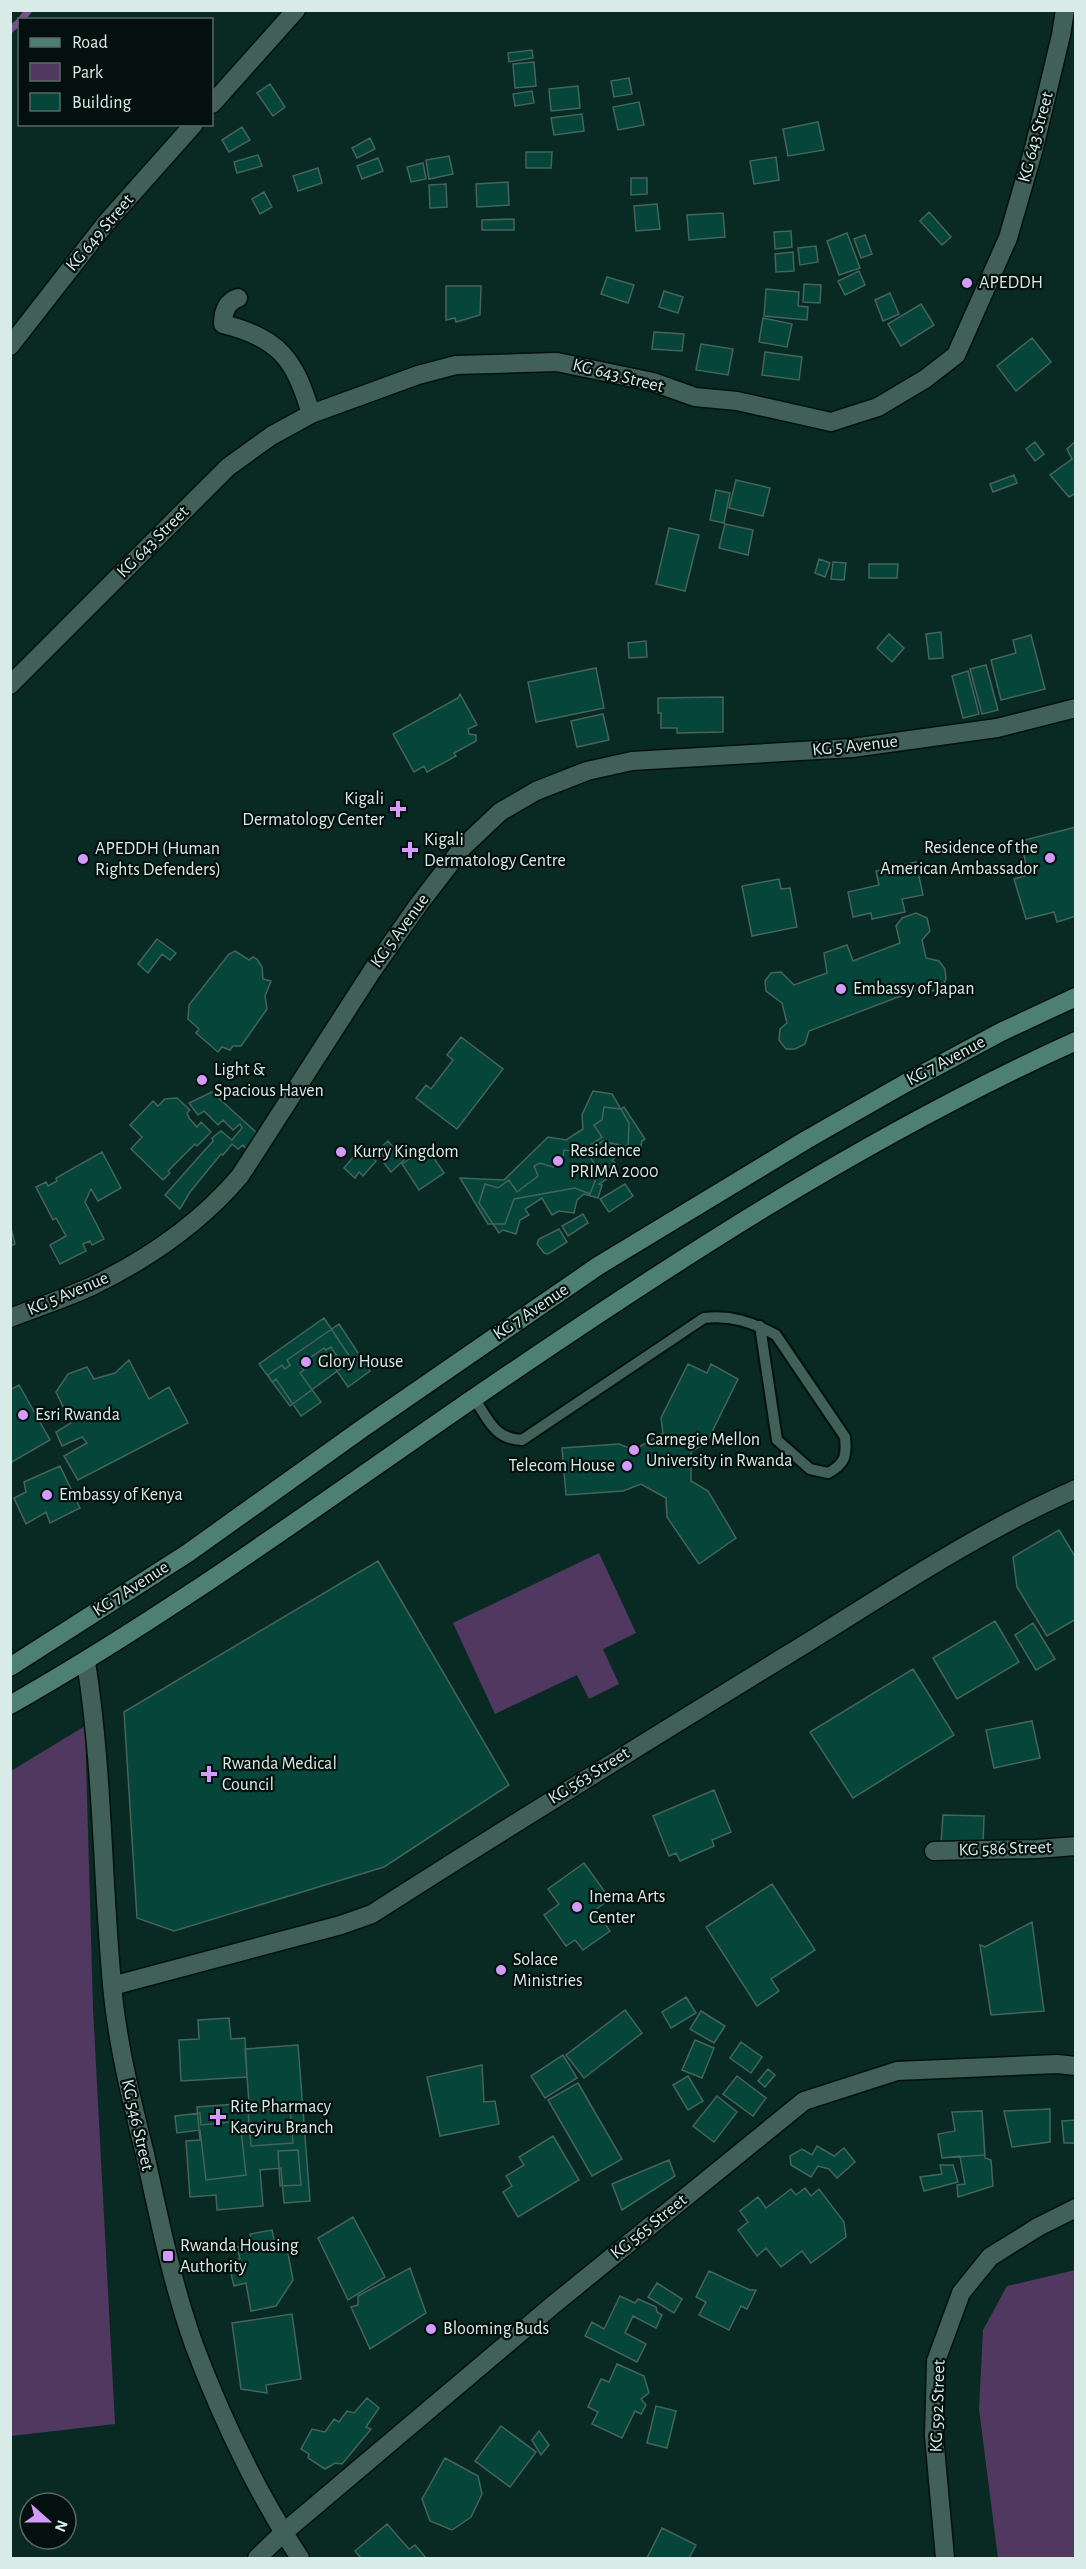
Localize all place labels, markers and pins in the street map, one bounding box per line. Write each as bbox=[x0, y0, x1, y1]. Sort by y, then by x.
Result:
place label: APEDDH bbox=[979, 274, 1043, 292]
marker: APEDDH bbox=[960, 276, 974, 290]
place label: Kigali Dermatology Center bbox=[242, 790, 384, 829]
marker: Kigali Dermatology Center bbox=[389, 800, 407, 818]
place label: Kigali Dermatology Centre bbox=[424, 831, 566, 870]
place label: Residence of the American Ambassador bbox=[880, 839, 1038, 878]
place label: APEDDH (Human Rights Defenders) bbox=[95, 840, 221, 879]
marker: Kigali Dermatology Centre bbox=[401, 841, 419, 859]
marker: Residence of the American Ambassador bbox=[1043, 851, 1057, 865]
marker: APEDDH (Human Rights Defenders) bbox=[76, 852, 90, 866]
place label: Embassy of Japan bbox=[853, 980, 974, 998]
marker: Embassy of Japan bbox=[834, 982, 848, 996]
place label: Light & Spacious Haven bbox=[214, 1061, 324, 1100]
marker: Light & Spacious Haven bbox=[195, 1073, 209, 1087]
place label: Residence PRIMA 2000 bbox=[570, 1142, 658, 1181]
place label: Kurry Kingdom bbox=[353, 1143, 459, 1161]
marker: Kurry Kingdom bbox=[334, 1145, 348, 1159]
marker: Residence PRIMA 2000 bbox=[551, 1154, 565, 1168]
place label: Glory House bbox=[318, 1353, 403, 1371]
marker: Glory House bbox=[299, 1355, 313, 1369]
place label: Esri Rwanda bbox=[35, 1406, 120, 1424]
marker: Esri Rwanda bbox=[16, 1408, 30, 1422]
place label: Carnegie Mellon University in Rwanda bbox=[646, 1431, 793, 1470]
marker: Carnegie Mellon University in Rwanda bbox=[627, 1443, 641, 1457]
place label: Telecom House bbox=[508, 1457, 615, 1475]
marker: Telecom House bbox=[620, 1459, 634, 1473]
place label: Embassy of Kenya bbox=[59, 1486, 183, 1504]
marker: Embassy of Kenya bbox=[40, 1488, 54, 1502]
place label: Rwanda Medical Council bbox=[222, 1755, 337, 1794]
marker: Rwanda Medical Council bbox=[200, 1765, 218, 1783]
place label: Inema Arts Center bbox=[589, 1888, 665, 1927]
marker: Inema Arts Center bbox=[570, 1900, 584, 1914]
place label: Solace Ministries bbox=[513, 1951, 583, 1990]
marker: Solace Ministries bbox=[494, 1963, 508, 1977]
place label: Rite Pharmacy Kacyiru Branch bbox=[230, 2098, 334, 2137]
marker: Rite Pharmacy Kacyiru Branch bbox=[211, 2110, 225, 2124]
place label: Rwanda Housing Authority bbox=[180, 2237, 299, 2276]
marker: Rwanda Housing Authority bbox=[161, 2249, 175, 2263]
place label: Blooming Buds bbox=[443, 2320, 549, 2338]
marker: Blooming Buds bbox=[424, 2322, 438, 2336]

